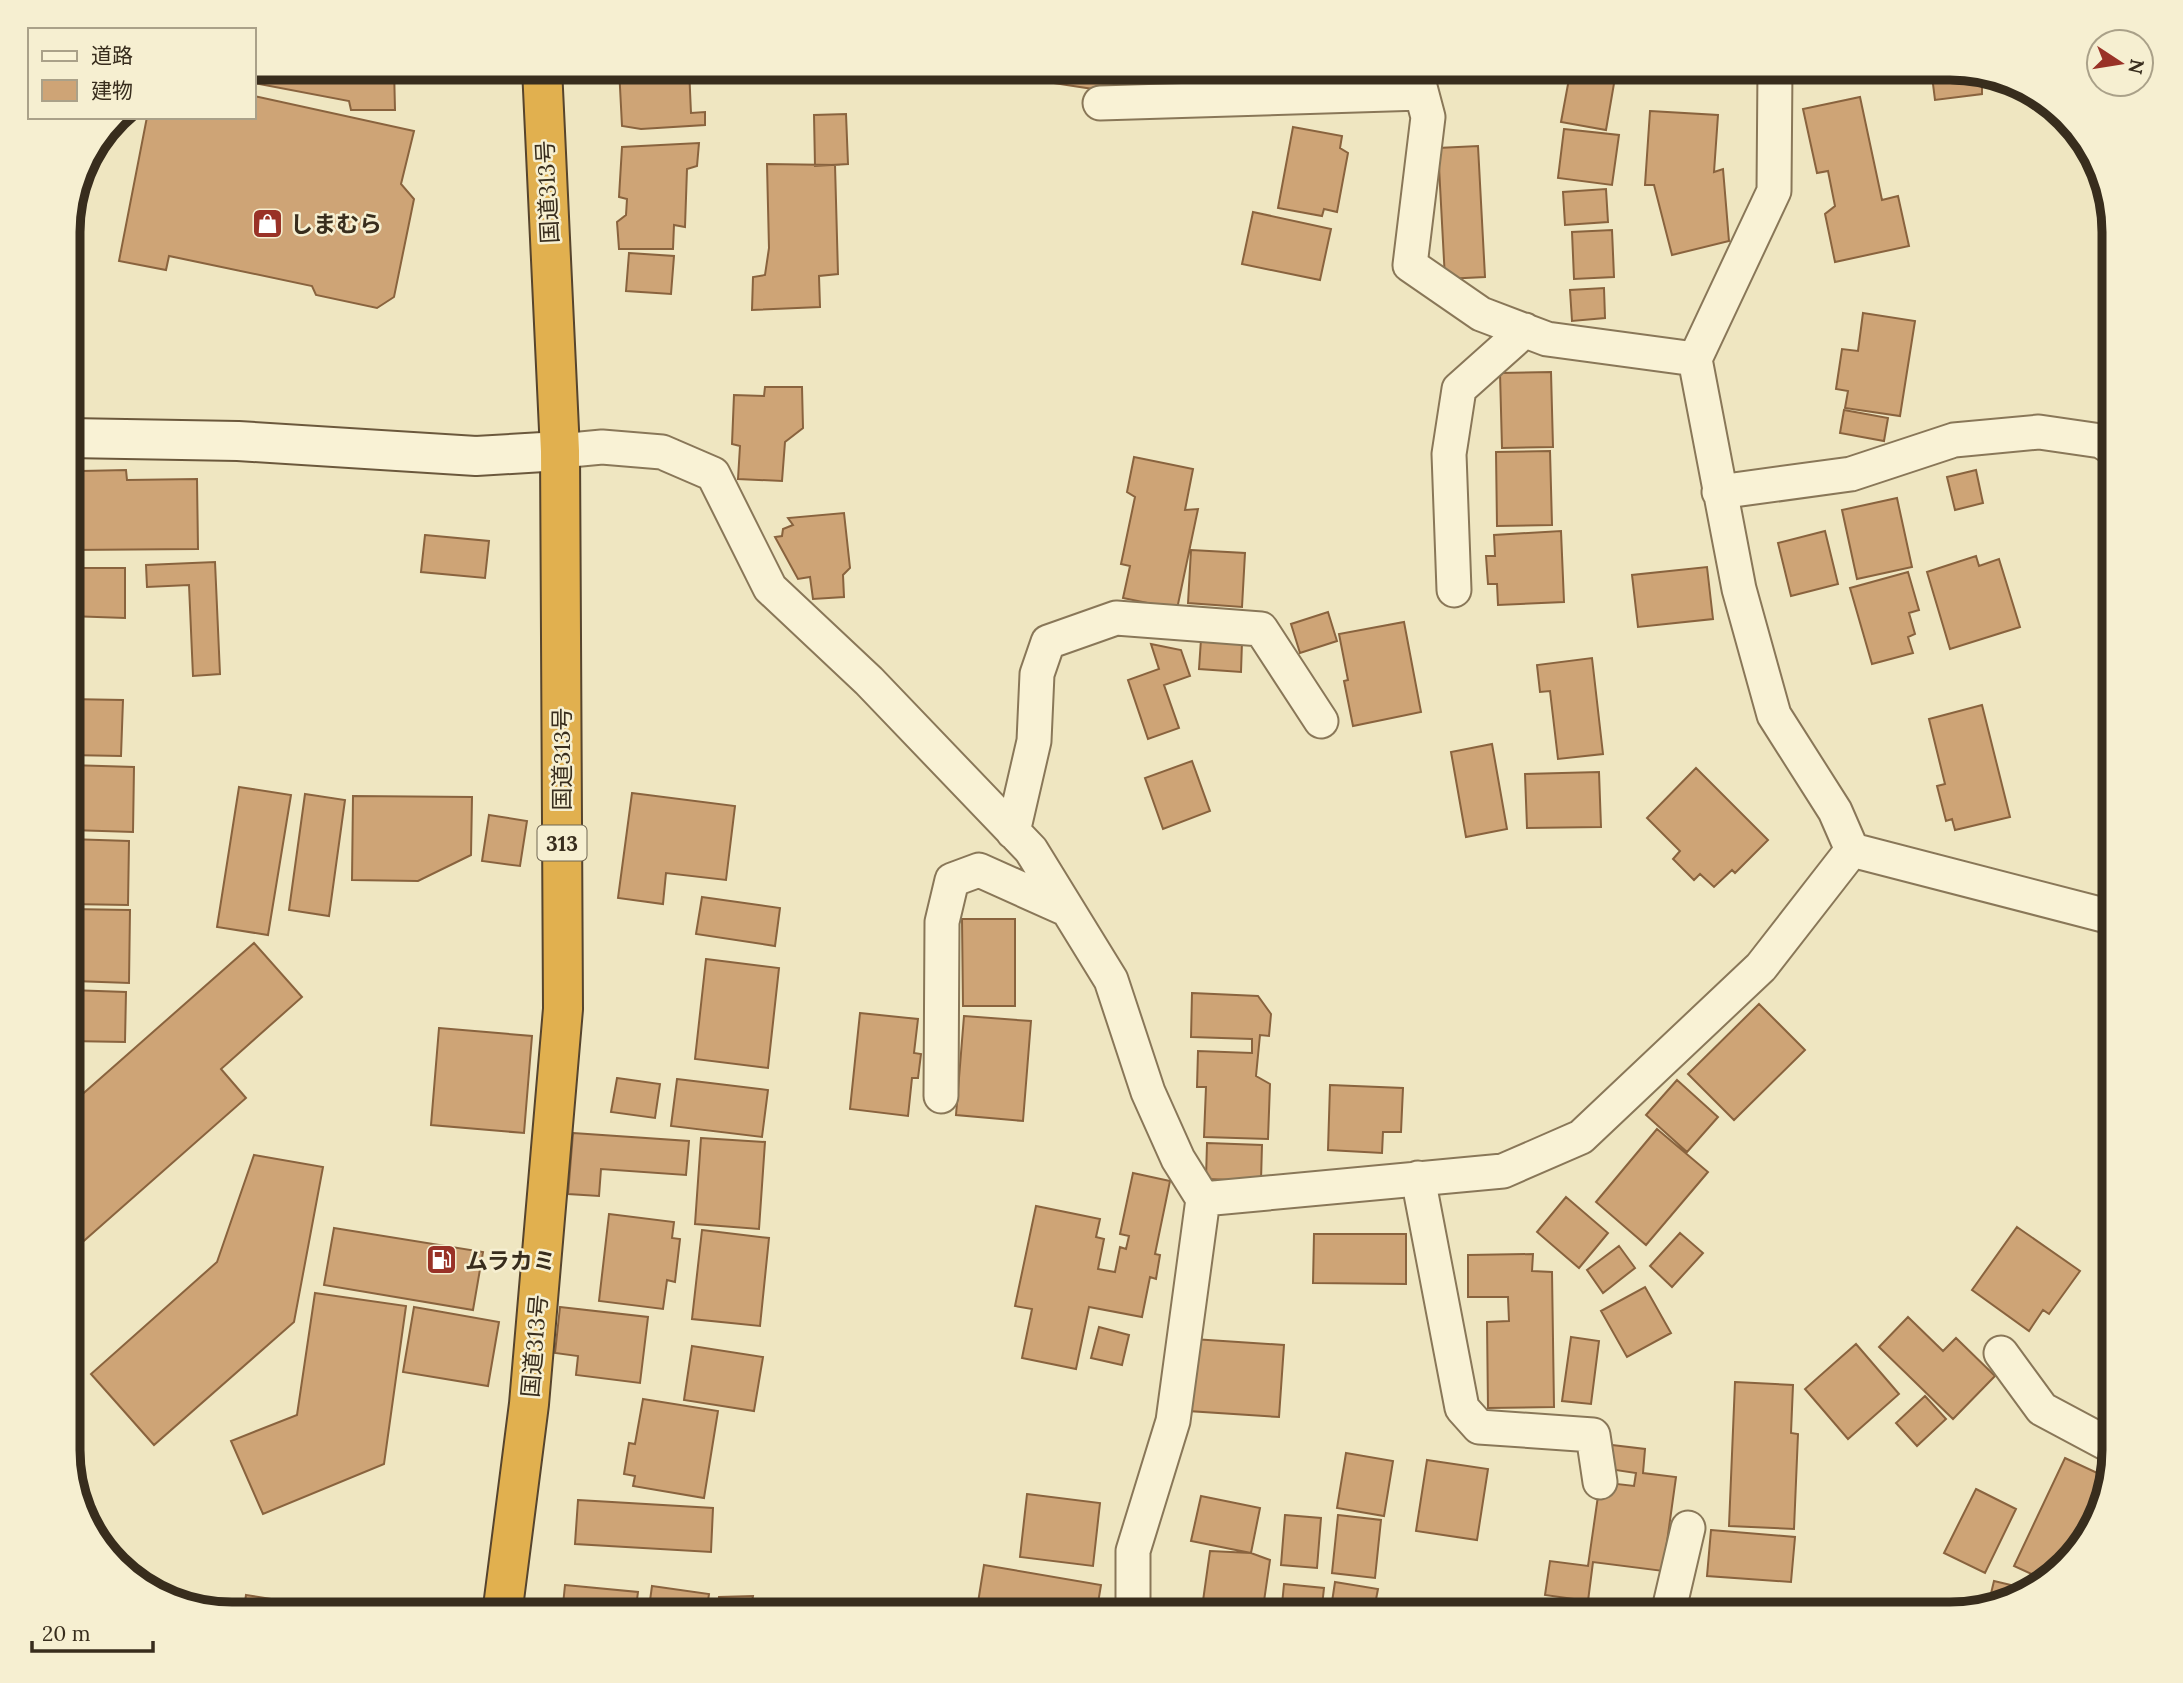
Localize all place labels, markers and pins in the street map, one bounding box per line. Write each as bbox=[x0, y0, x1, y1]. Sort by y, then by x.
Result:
shop icon: しまむら bbox=[250, 206, 284, 240]
place label: しまむら bbox=[290, 209, 382, 238]
fuel station icon: ムラカミ bbox=[425, 1243, 459, 1277]
place label: ムラカミ bbox=[465, 1246, 556, 1275]

